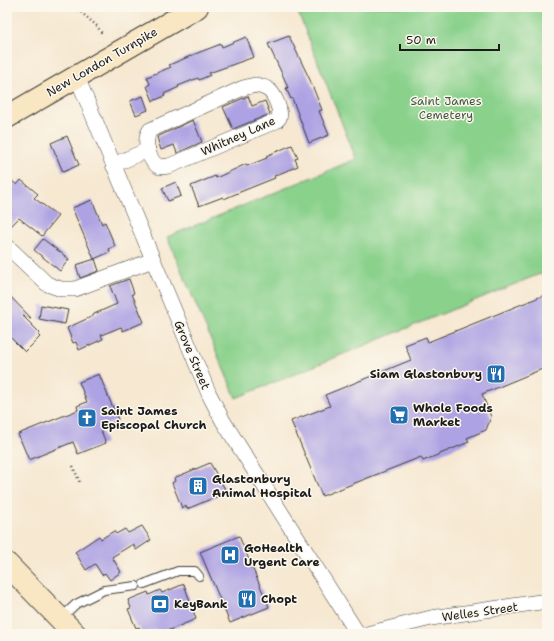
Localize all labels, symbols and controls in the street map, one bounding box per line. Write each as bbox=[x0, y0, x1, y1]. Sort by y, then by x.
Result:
street label: New London Turnpike bbox=[44, 24, 161, 100]
scale bar bbox=[400, 26, 499, 52]
text: 50 m bbox=[406, 32, 436, 48]
park label: Saint James Cemetery bbox=[410, 93, 482, 123]
street label: Whitney Lane bbox=[198, 112, 278, 160]
street label: Grove Street bbox=[170, 318, 214, 392]
restaurant icon: Siam Glastonbury bbox=[485, 363, 507, 385]
place label: Siam Glastonbury bbox=[370, 366, 482, 382]
place label: Whole Foods Market bbox=[413, 400, 493, 430]
place label: Saint James Episcopal Church bbox=[101, 403, 207, 433]
supermarket icon: Whole Foods Market bbox=[388, 404, 410, 426]
church icon: Saint James Episcopal Church bbox=[76, 407, 98, 429]
place label: Glastonbury Animal Hospital bbox=[212, 471, 312, 501]
building icon: Glastonbury Animal Hospital bbox=[187, 475, 209, 497]
place label: GoHealth Urgent Care bbox=[244, 540, 320, 570]
hospital icon: GoHealth Urgent Care bbox=[219, 544, 241, 566]
restaurant icon: Chopt bbox=[236, 588, 258, 610]
place label: Chopt bbox=[261, 591, 297, 607]
bank icon: KeyBank bbox=[149, 593, 171, 615]
place label: KeyBank bbox=[174, 596, 228, 612]
street label: Welles Street bbox=[441, 599, 519, 625]

